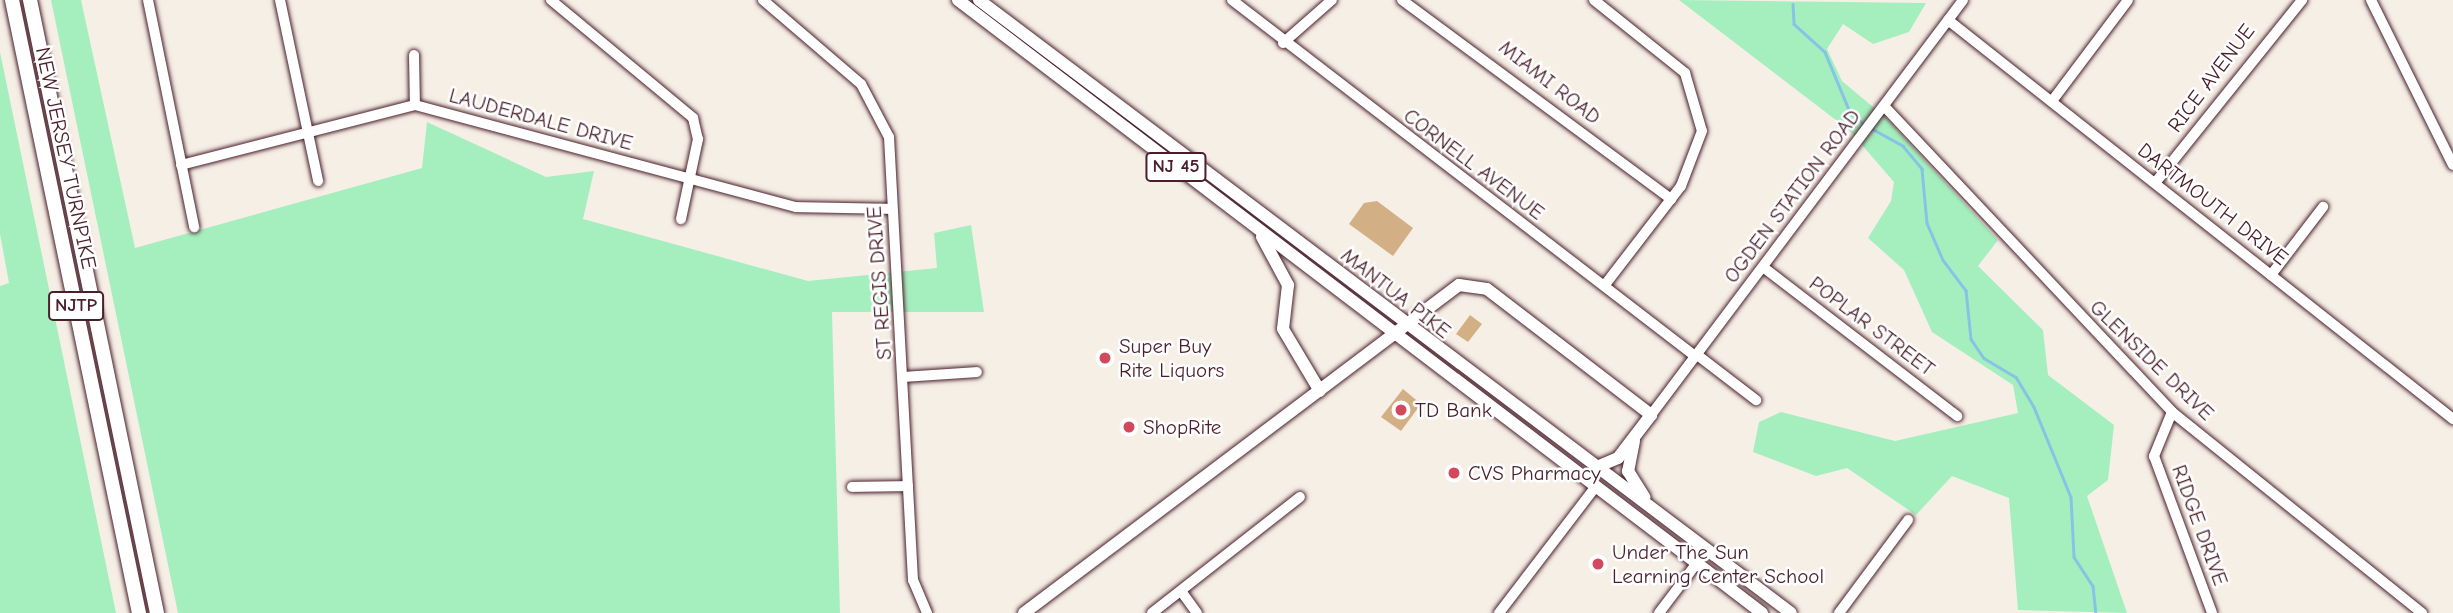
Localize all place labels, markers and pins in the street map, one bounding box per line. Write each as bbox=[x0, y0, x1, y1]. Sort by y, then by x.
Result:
place label: Super Buy Rite Liquors bbox=[1119, 333, 1224, 383]
marker: Super Buy Rite Liquors bbox=[1097, 350, 1113, 366]
place label: TD Bank bbox=[1415, 397, 1492, 423]
marker: TD Bank bbox=[1393, 402, 1409, 418]
place label: ShopRite bbox=[1143, 414, 1221, 440]
marker: ShopRite bbox=[1121, 419, 1137, 435]
place label: CVS Pharmacy bbox=[1468, 460, 1601, 486]
marker: CVS Pharmacy bbox=[1446, 465, 1462, 481]
place label: Under The Sun Learning Center School bbox=[1612, 539, 1824, 589]
marker: Under The Sun Learning Center School bbox=[1590, 556, 1606, 572]

